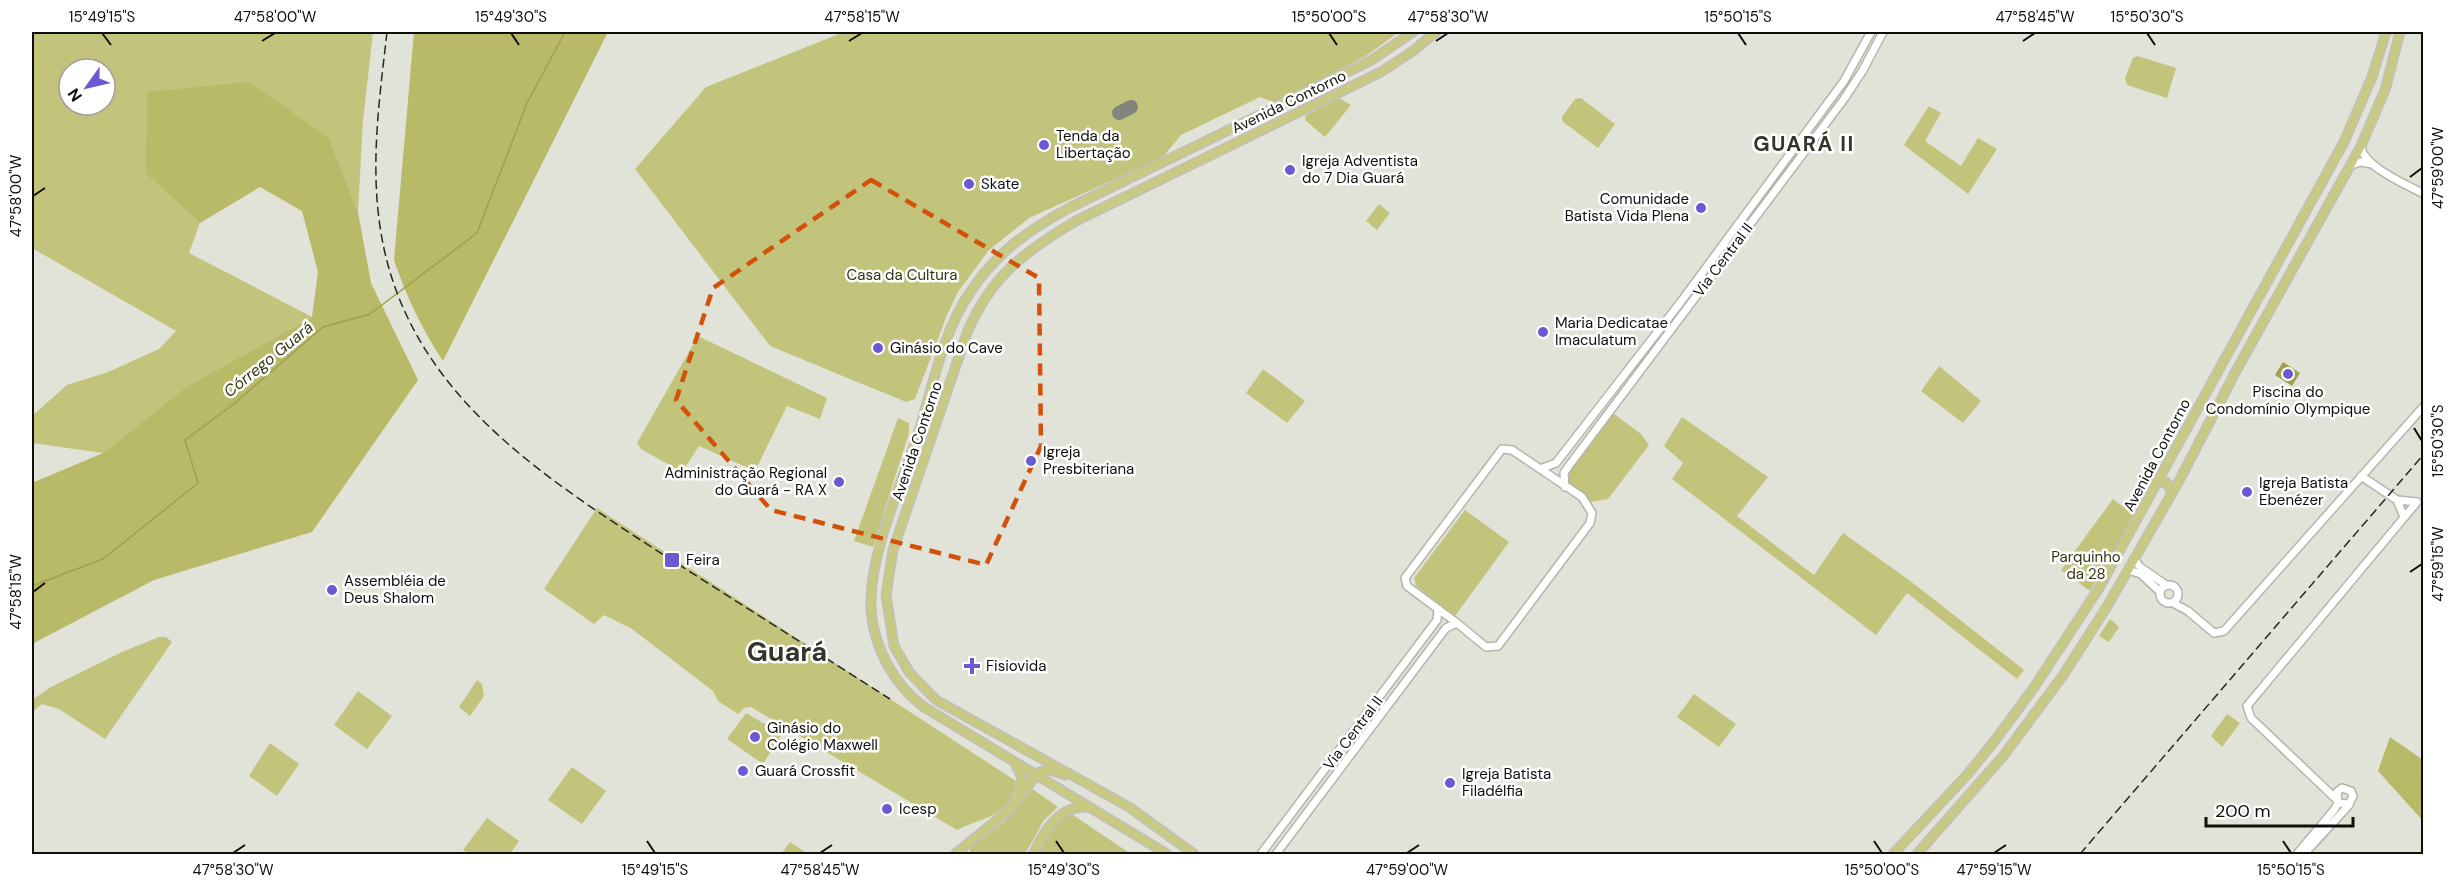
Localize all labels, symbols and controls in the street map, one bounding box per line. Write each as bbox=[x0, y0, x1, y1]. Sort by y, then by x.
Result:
text: 15°49'15"S bbox=[69, 7, 136, 27]
text: 47°58'00"W bbox=[234, 7, 317, 27]
text: 15°49'30"S bbox=[475, 7, 547, 27]
text: 47°58'15"W bbox=[824, 7, 900, 27]
text: 15°50'00"S bbox=[1292, 7, 1366, 27]
text: 47°58'30"W bbox=[1408, 7, 1489, 27]
text: 15°50'15"S bbox=[1704, 7, 1772, 27]
text: 47°58'45"W bbox=[1995, 7, 2075, 27]
text: 15°50'30"S bbox=[2111, 7, 2184, 27]
north arrow bbox=[57, 57, 117, 117]
street label: Avenida Contorno bbox=[1228, 66, 1350, 138]
text: N bbox=[63, 84, 87, 106]
place label: Tenda da Libertação bbox=[1056, 126, 1131, 163]
text: 47°59'00"W bbox=[2428, 126, 2448, 209]
district label: GUARÁ II bbox=[1753, 130, 1855, 158]
marker: Tenda da Libertação bbox=[1037, 138, 1051, 152]
place label: Igreja Adventista do 7 Dia Guará bbox=[1302, 151, 1418, 188]
text: 47°58'00"W bbox=[6, 154, 26, 237]
marker: Igreja Adventista do 7 Dia Guará bbox=[1283, 163, 1297, 177]
place label: Skate bbox=[981, 174, 1019, 194]
marker: Skate bbox=[962, 177, 976, 191]
place label: Comunidade Batista Vida Plena bbox=[1565, 189, 1689, 226]
marker: Comunidade Batista Vida Plena bbox=[1694, 201, 1708, 215]
street label: Via Central II bbox=[1689, 219, 1757, 301]
park label: Casa da Cultura bbox=[846, 265, 958, 285]
place label: Maria Dedicatae Imaculatum bbox=[1555, 313, 1668, 350]
water label: Córrego Guará bbox=[219, 317, 318, 402]
marker: Maria Dedicatae Imaculatum bbox=[1536, 325, 1550, 339]
place label: Ginásio do Cave bbox=[890, 338, 1003, 358]
marker: Ginásio do Cave bbox=[871, 341, 885, 355]
marker: Piscina do Condomínio Olympique bbox=[2281, 367, 2295, 381]
street label: Avenida Contorno bbox=[887, 379, 947, 503]
place label: Piscina do Condomínio Olympique bbox=[2206, 382, 2370, 419]
street label: Avenida Contorno bbox=[2119, 395, 2195, 515]
text: 15°50'30"S bbox=[2428, 404, 2448, 477]
place label: Igreja Presbiteriana bbox=[1043, 442, 1134, 479]
marker: Igreja Presbiteriana bbox=[1024, 454, 1038, 468]
place label: Administração Regional do Guará - RA X bbox=[665, 463, 827, 500]
place label: Igreja Batista Ebenézer bbox=[2259, 473, 2348, 510]
marker: Administração Regional do Guará - RA X bbox=[832, 475, 846, 489]
marker: Igreja Batista Ebenézer bbox=[2240, 485, 2254, 499]
text: 47°59'15"W bbox=[2428, 526, 2448, 602]
park label: Parquinho da 28 bbox=[2051, 547, 2121, 584]
place label: Feira bbox=[686, 550, 720, 570]
marker: Feira bbox=[663, 551, 681, 569]
text: 47°58'15"W bbox=[6, 554, 26, 630]
place label: Assembléia de Deus Shalom bbox=[344, 571, 446, 608]
marker: Assembléia de Deus Shalom bbox=[325, 583, 339, 597]
district label: Guará bbox=[747, 634, 827, 669]
place label: Fisiovida bbox=[986, 656, 1046, 676]
marker: Fisiovida bbox=[963, 657, 981, 675]
street label: Via Central II bbox=[1319, 692, 1387, 774]
place label: Ginásio do Colégio Maxwell bbox=[767, 718, 878, 755]
marker: Ginásio do Colégio Maxwell bbox=[748, 730, 762, 744]
place label: Guará Crossfit bbox=[755, 761, 855, 781]
marker: Guará Crossfit bbox=[736, 764, 750, 778]
place label: Igreja Batista Filadélfia bbox=[1462, 764, 1551, 801]
marker: Igreja Batista Filadélfia bbox=[1443, 776, 1457, 790]
scale bar bbox=[2206, 790, 2353, 828]
place label: Icesp bbox=[899, 799, 937, 819]
text: 200 m bbox=[2215, 799, 2271, 823]
marker: Icesp bbox=[880, 802, 894, 816]
text: 47°58'30"W bbox=[193, 860, 274, 880]
text: 15°49'15"S bbox=[622, 860, 689, 880]
text: 47°58'45"W bbox=[780, 860, 860, 880]
text: 15°49'30"S bbox=[1028, 860, 1100, 880]
text: 47°59'00"W bbox=[1366, 860, 1449, 880]
text: 15°50'00"S bbox=[1845, 860, 1919, 880]
text: 47°59'15"W bbox=[1956, 860, 2032, 880]
text: 15°50'15"S bbox=[2257, 860, 2325, 880]

